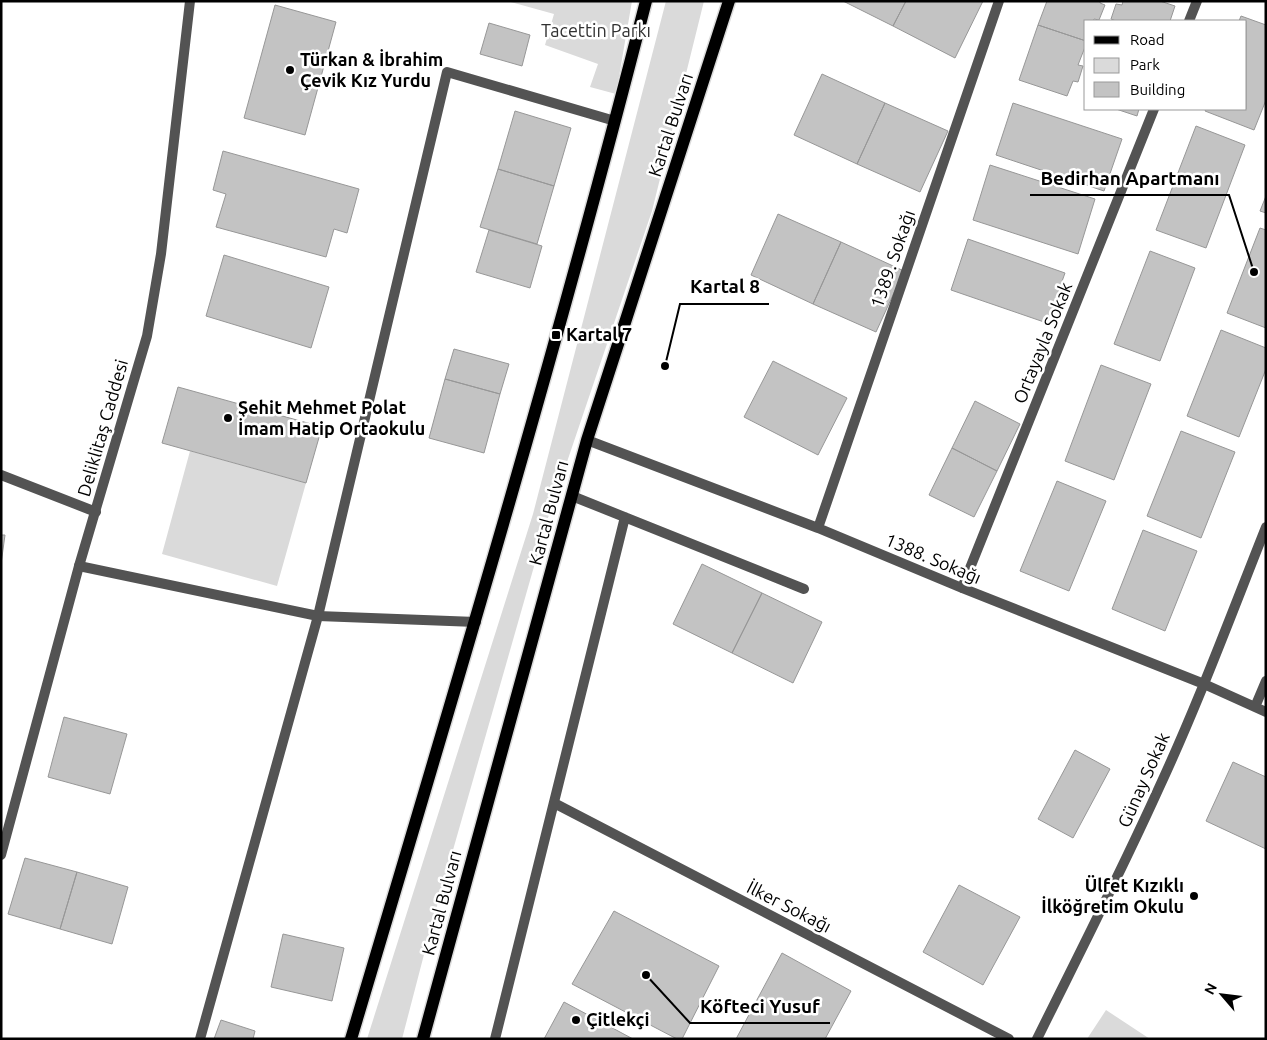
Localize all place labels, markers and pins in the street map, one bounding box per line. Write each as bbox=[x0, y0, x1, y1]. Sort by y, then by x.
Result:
place label: Türkan & İbrahim Çevik Kız Yurdu bbox=[300, 49, 443, 91]
marker: Türkan & İbrahim Çevik Kız Yurdu bbox=[284, 64, 296, 76]
callout: Bedirhan Apartmanı bbox=[1030, 161, 1229, 195]
callout: Kartal 8 bbox=[680, 270, 769, 304]
place label: Kartal 7 bbox=[566, 324, 632, 344]
marker: Kartal 7 bbox=[550, 329, 562, 341]
place label: Şehit Mehmet Polat İmam Hatip Ortaokulu bbox=[238, 397, 425, 438]
marker: Şehit Mehmet Polat İmam Hatip Ortaokulu bbox=[222, 412, 234, 424]
place label: Ülfet Kızıklı İlköğretim Okulu bbox=[1041, 875, 1184, 916]
marker: Ülfet Kızıklı İlköğretim Okulu bbox=[1188, 890, 1200, 902]
callout: Köfteci Yusuf bbox=[690, 989, 830, 1023]
place label: Çitlekçi bbox=[586, 1009, 649, 1030]
marker: Çitlekçi bbox=[570, 1014, 582, 1026]

